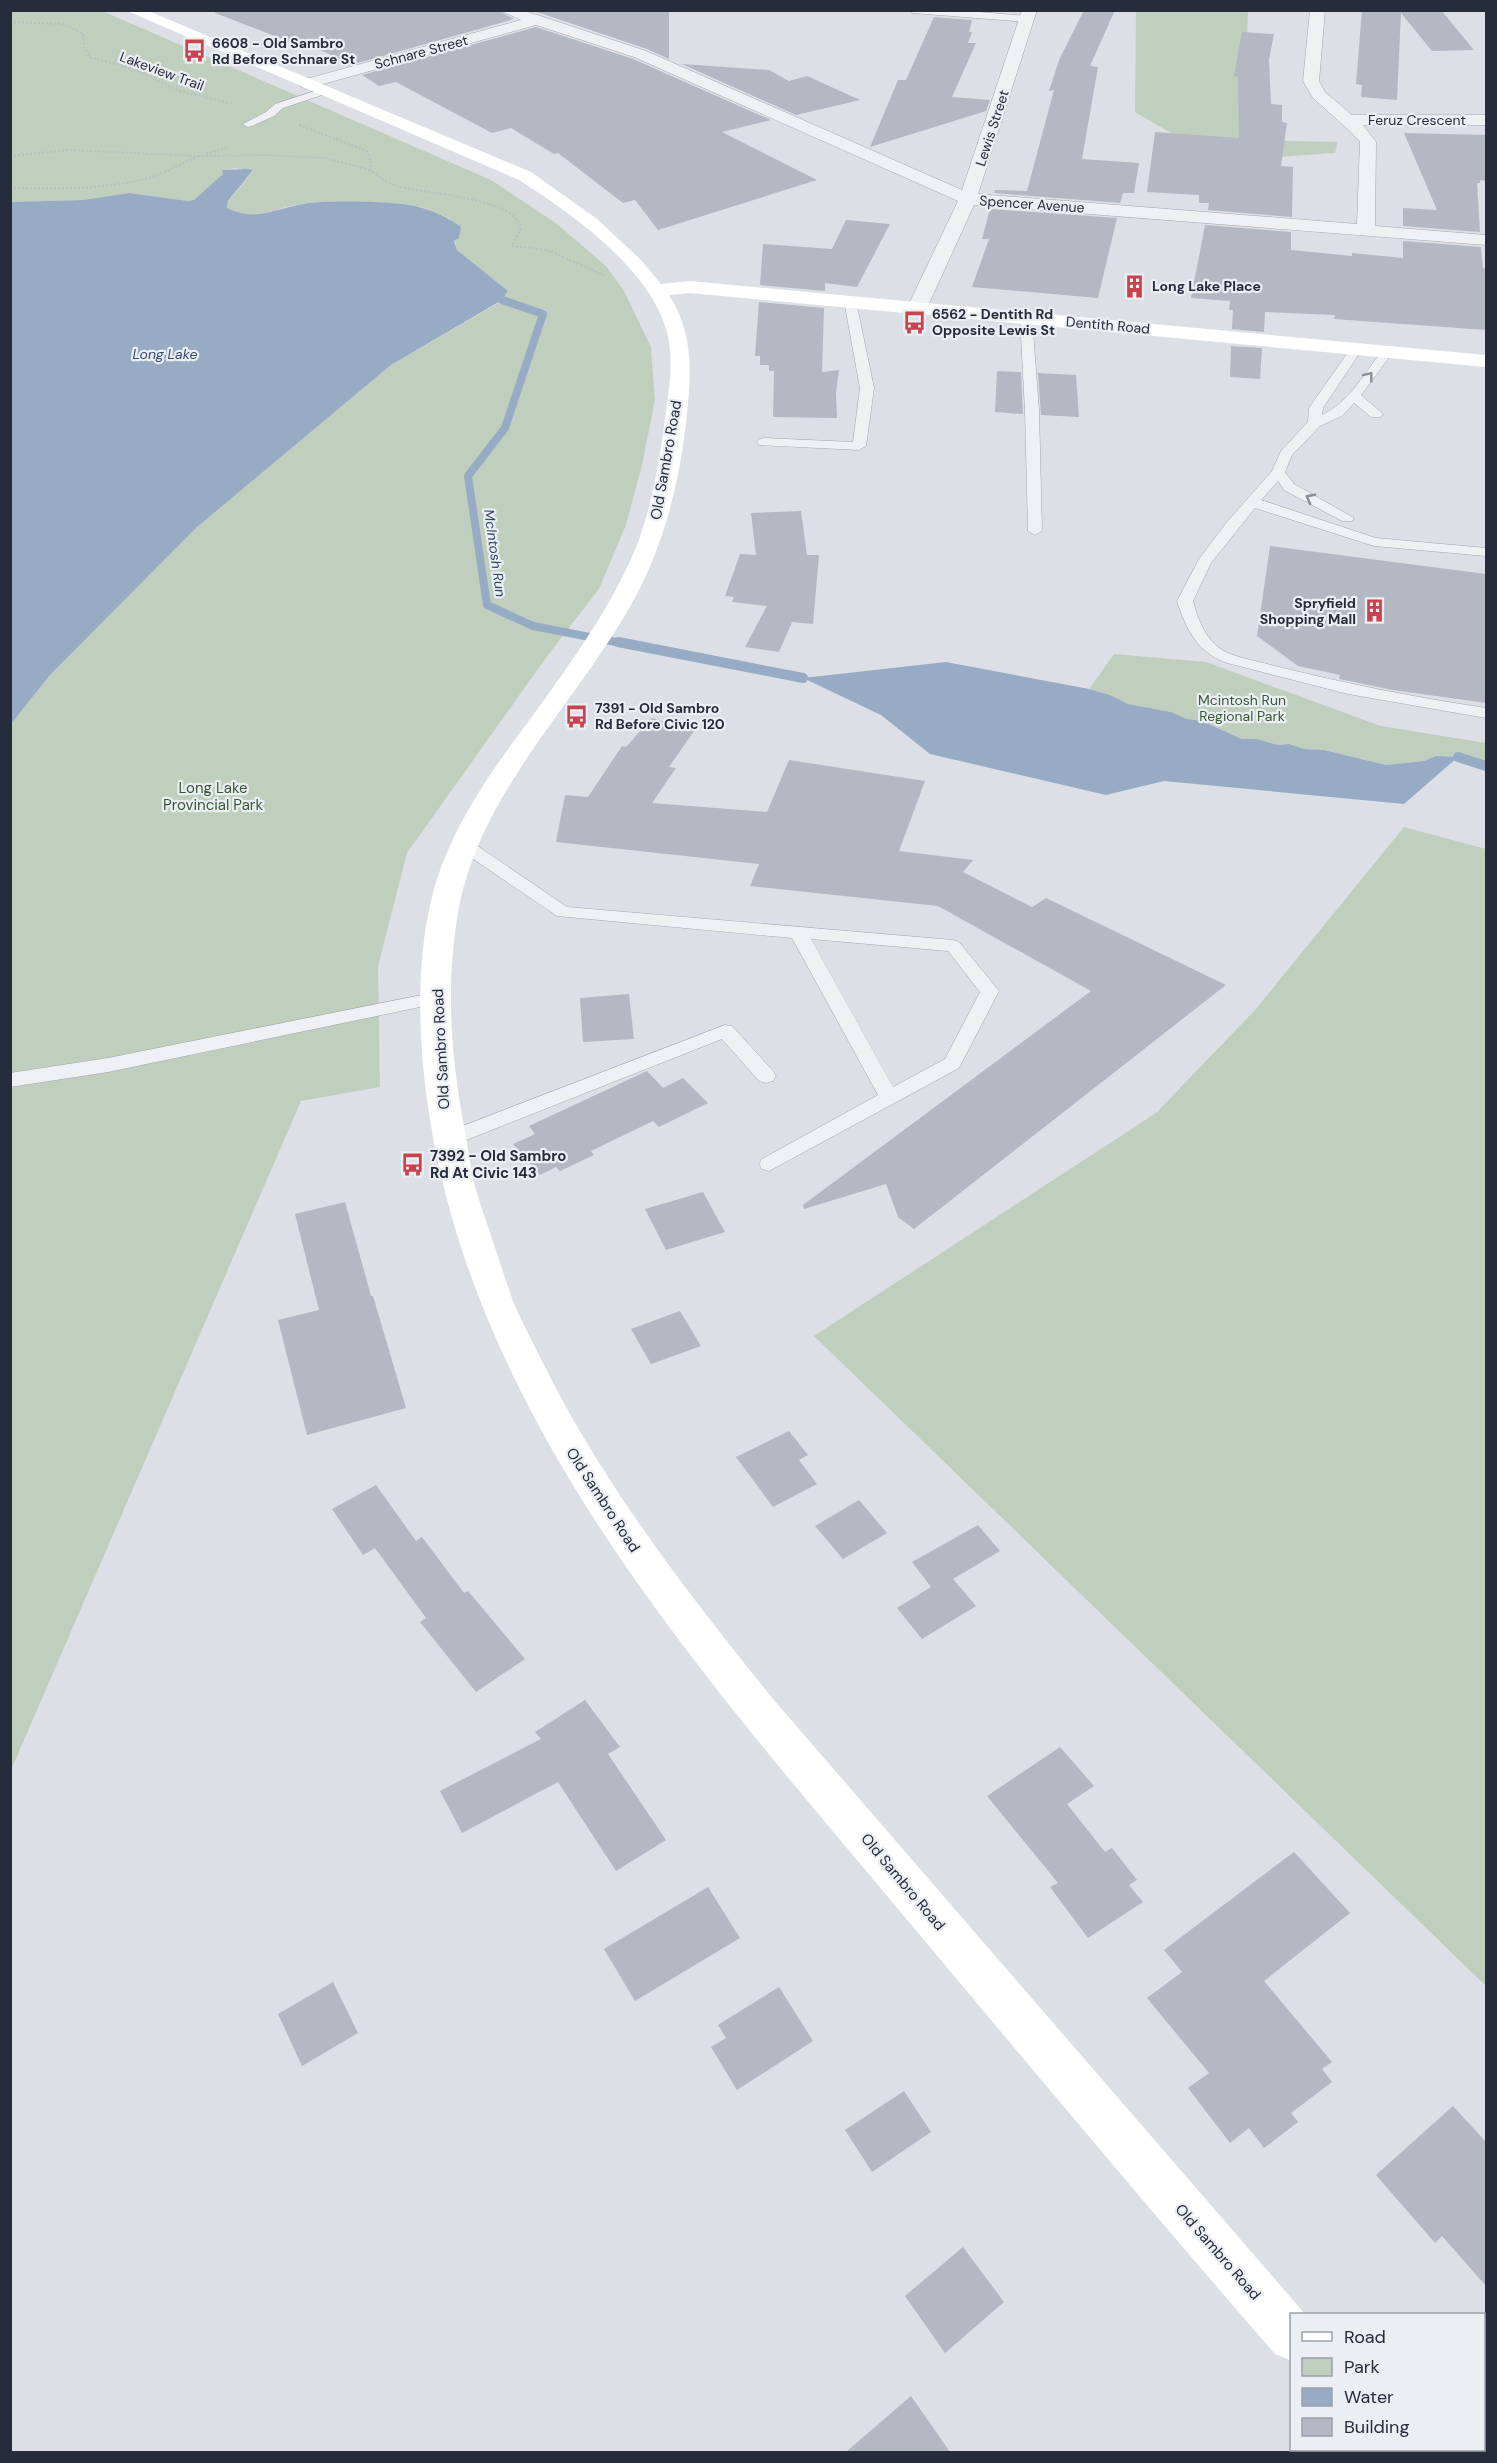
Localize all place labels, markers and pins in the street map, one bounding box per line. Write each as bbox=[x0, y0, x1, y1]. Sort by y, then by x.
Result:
place label: 6608 - Old Sambro Rd Before Schnare St bbox=[212, 34, 355, 68]
bus stop icon: 6608 - Old Sambro Rd Before Schnare St bbox=[181, 38, 207, 64]
building icon: Long Lake Place bbox=[1121, 273, 1147, 299]
place label: Long Lake Place bbox=[1152, 277, 1261, 295]
place label: 6562 - Dentith Rd Opposite Lewis St bbox=[932, 305, 1055, 339]
bus stop icon: 6562 - Dentith Rd Opposite Lewis St bbox=[901, 309, 927, 335]
place label: Spryfield Shopping Mall bbox=[1260, 594, 1356, 628]
building icon: Spryfield Shopping Mall bbox=[1361, 598, 1387, 624]
place label: 7391 - Old Sambro Rd Before Civic 120 bbox=[595, 699, 725, 733]
bus stop icon: 7391 - Old Sambro Rd Before Civic 120 bbox=[564, 703, 590, 729]
place label: 7392 - Old Sambro Rd At Civic 143 bbox=[430, 1146, 566, 1183]
bus stop icon: 7392 - Old Sambro Rd At Civic 143 bbox=[399, 1152, 425, 1178]

